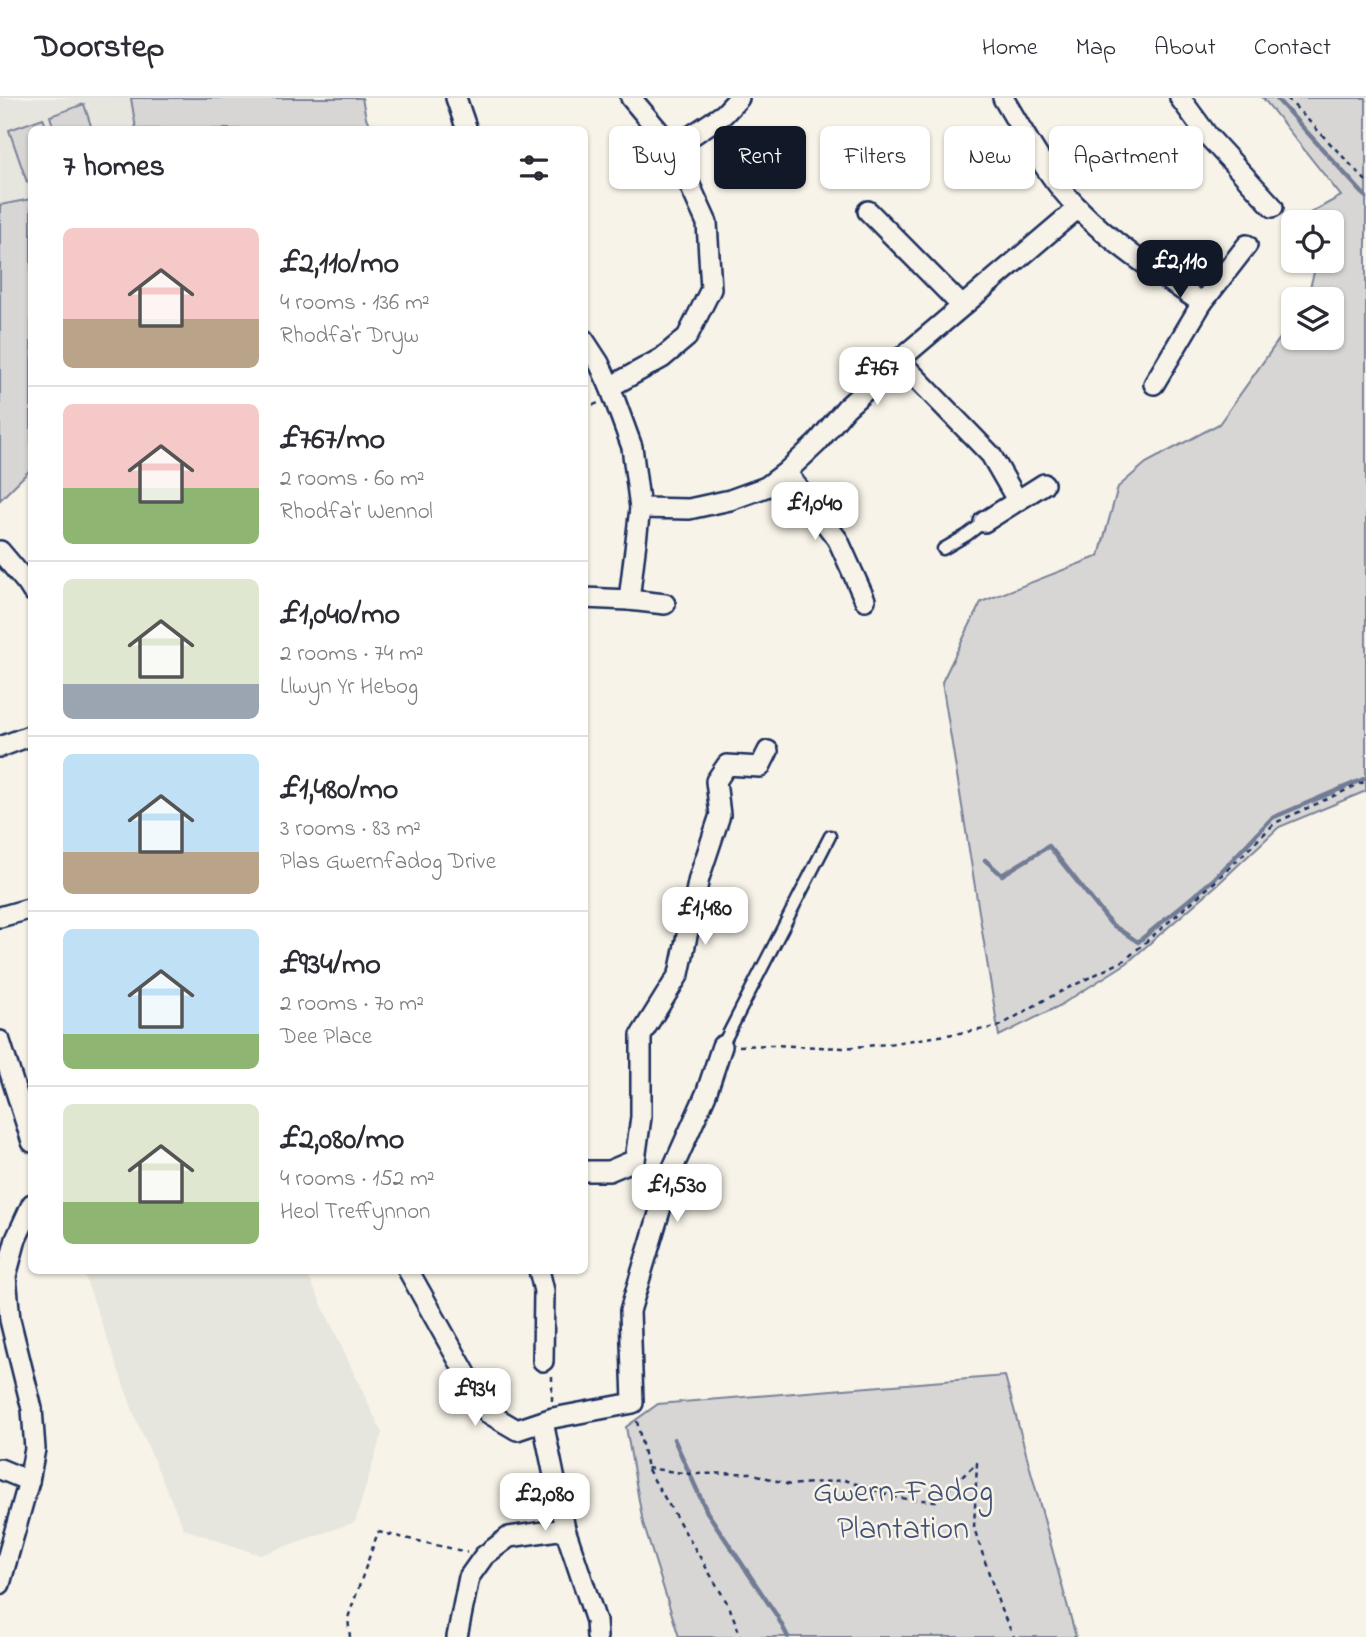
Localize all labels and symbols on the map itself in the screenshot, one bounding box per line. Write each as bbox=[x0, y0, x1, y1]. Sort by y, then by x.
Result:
pin: £2,110 bbox=[1123, 240, 1237, 300]
pin: £767 bbox=[836, 348, 918, 407]
pin: £1,040 bbox=[758, 482, 872, 542]
pin: £1,480 bbox=[648, 888, 762, 947]
pin: £1,530 bbox=[620, 1164, 734, 1224]
pin: £934 bbox=[434, 1368, 516, 1428]
park label: Gwern-Fadog Plantation bbox=[813, 1470, 993, 1554]
pin: £2,080 bbox=[488, 1474, 602, 1533]

